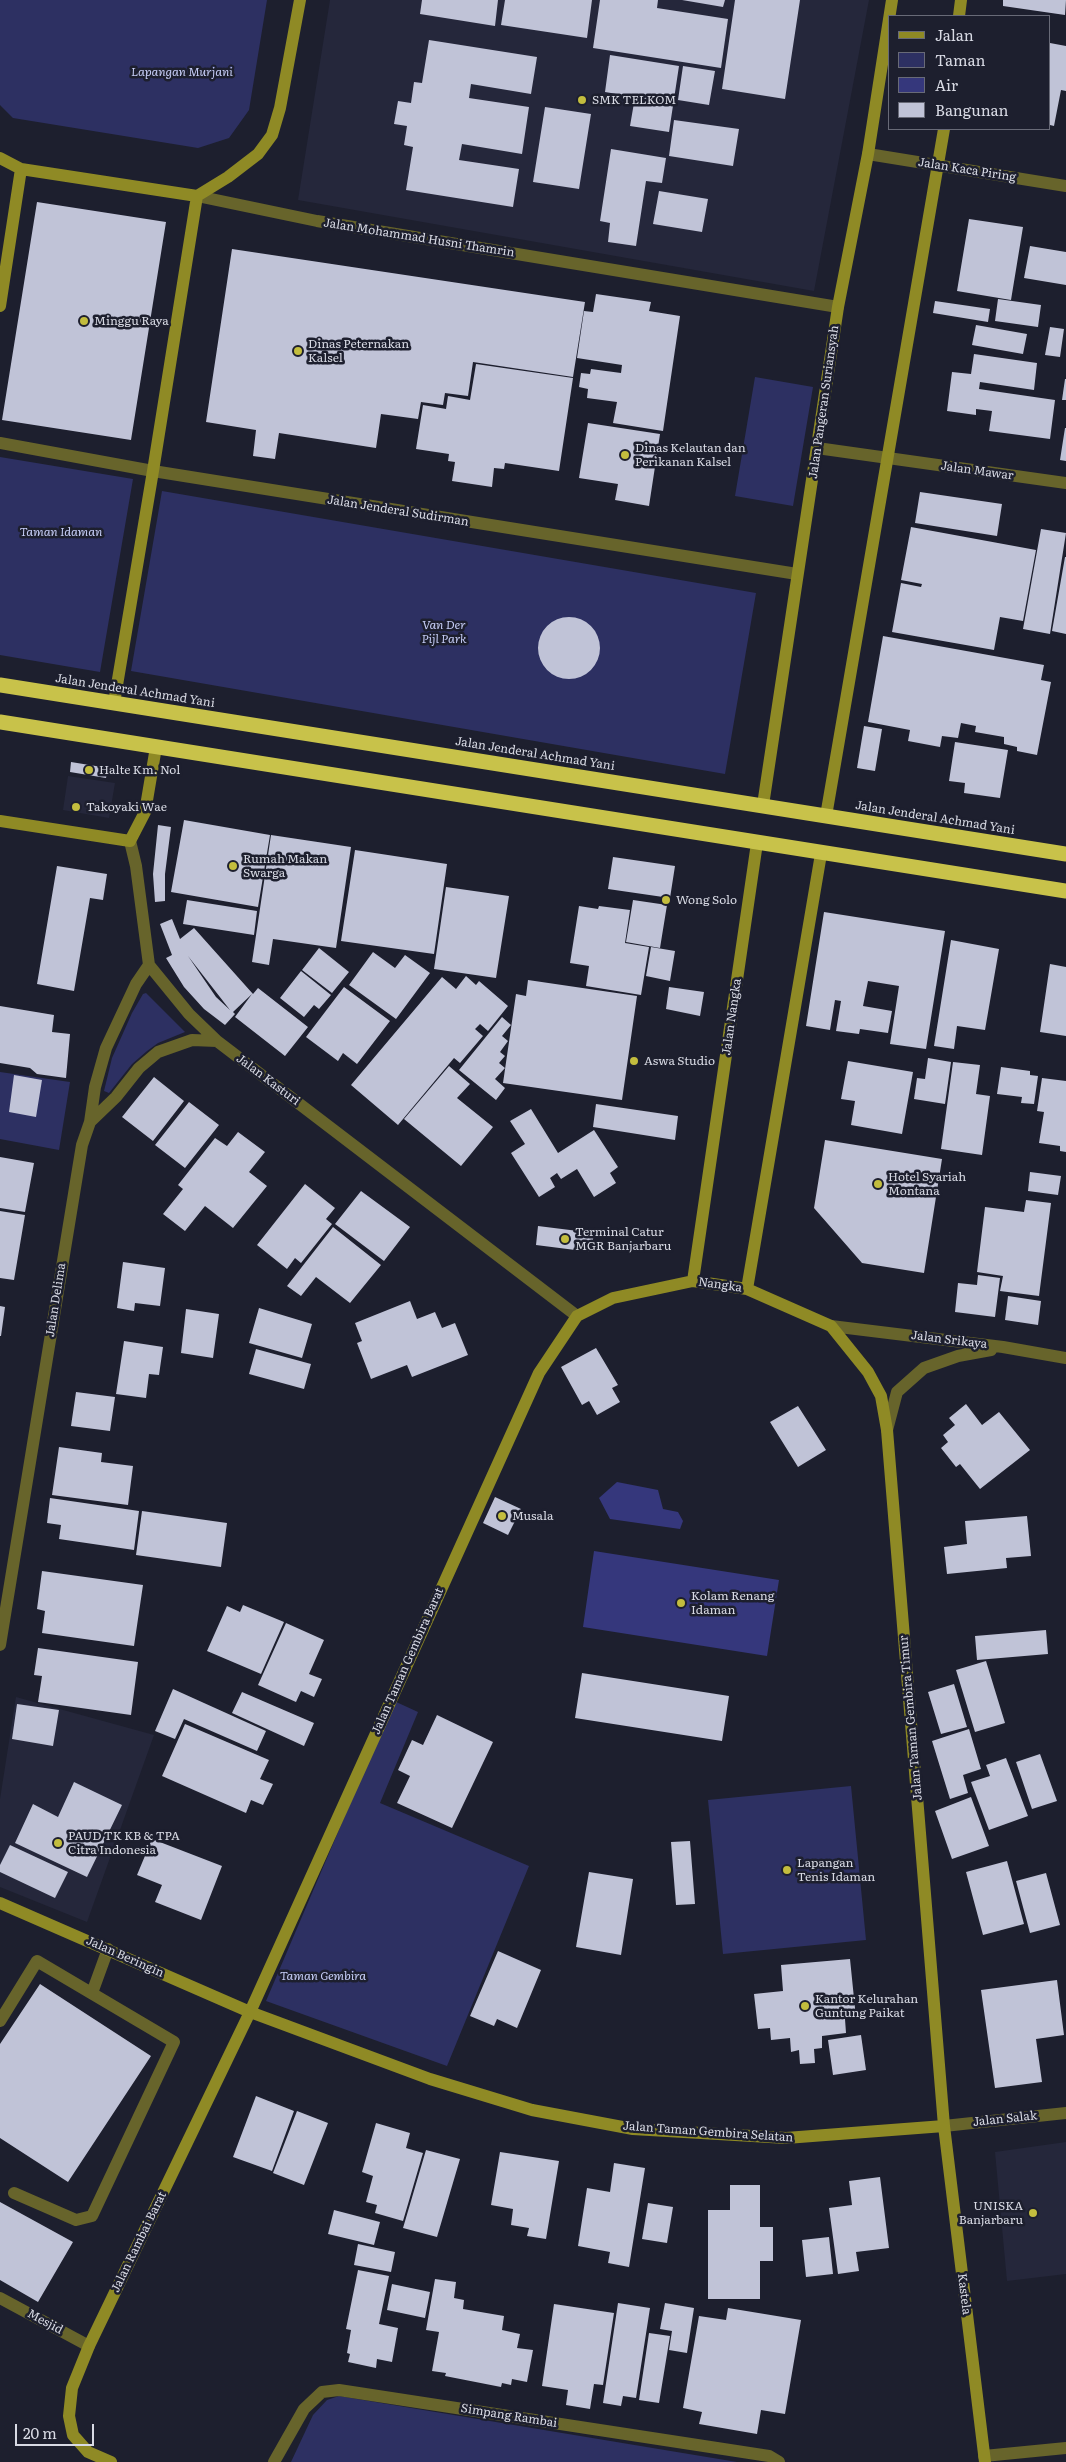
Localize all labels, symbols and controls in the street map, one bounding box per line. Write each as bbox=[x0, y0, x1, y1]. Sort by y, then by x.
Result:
legend bbox=[888, 15, 1051, 130]
text: Jalan bbox=[935, 23, 974, 46]
text: Taman bbox=[935, 48, 985, 71]
park label: Lapangan Murjani bbox=[131, 65, 233, 79]
text: Air bbox=[935, 73, 958, 96]
place label: SMK TELKOM bbox=[592, 93, 676, 107]
marker: SMK TELKOM bbox=[576, 94, 588, 106]
text: Bangunan bbox=[935, 98, 1008, 121]
street label: Jalan Kaca Piring bbox=[917, 155, 1017, 185]
street label: Jalan Mohammad Husni Thamrin bbox=[323, 216, 515, 260]
place label: Minggu Raya bbox=[94, 314, 169, 328]
marker: Minggu Raya bbox=[78, 315, 90, 327]
street label: Jalan Pangeran Suriansyah bbox=[806, 324, 842, 480]
place label: Dinas Peternakan Kalsel bbox=[308, 337, 409, 365]
marker: Dinas Peternakan Kalsel bbox=[292, 345, 304, 357]
place label: Dinas Kelautan dan Perikanan Kalsel bbox=[635, 441, 746, 469]
marker: Dinas Kelautan dan Perikanan Kalsel bbox=[619, 449, 631, 461]
street label: Jalan Mawar bbox=[940, 459, 1014, 483]
street label: Jalan Jenderal Sudirman bbox=[326, 493, 470, 529]
park label: Taman Idaman bbox=[20, 525, 102, 539]
park label: Van Der Pijl Park bbox=[421, 618, 467, 646]
street label: Jalan Jenderal Achmad Yani bbox=[54, 671, 216, 711]
street label: Jalan Jenderal Achmad Yani bbox=[454, 734, 616, 774]
place label: Halte Km. Nol bbox=[99, 763, 180, 777]
marker: Halte Km. Nol bbox=[83, 764, 95, 776]
street label: Jalan Jenderal Achmad Yani bbox=[854, 798, 1016, 838]
place label: Takoyaki Wae bbox=[86, 800, 167, 814]
marker: Takoyaki Wae bbox=[70, 801, 82, 813]
place label: Rumah Makan Swarga bbox=[243, 852, 327, 880]
marker: Rumah Makan Swarga bbox=[227, 860, 239, 872]
place label: Wong Solo bbox=[676, 893, 737, 907]
marker: Wong Solo bbox=[660, 894, 672, 906]
street label: Jalan Nangka bbox=[719, 978, 745, 1056]
street label: Jalan Kasturi bbox=[233, 1051, 303, 1109]
place label: Aswa Studio bbox=[644, 1054, 715, 1068]
marker: Aswa Studio bbox=[628, 1055, 640, 1067]
place label: Hotel Syariah Montana bbox=[888, 1170, 966, 1198]
marker: Hotel Syariah Montana bbox=[872, 1178, 884, 1190]
place label: Terminal Catur MGR Banjarbaru bbox=[575, 1225, 671, 1253]
marker: Terminal Catur MGR Banjarbaru bbox=[559, 1233, 571, 1245]
street label: Jalan Delima bbox=[43, 1262, 69, 1338]
street label: Nangka bbox=[697, 1275, 743, 1295]
street label: Jalan Srikaya bbox=[910, 1328, 988, 1352]
place label: Musala bbox=[512, 1509, 553, 1523]
marker: Musala bbox=[496, 1510, 508, 1522]
street label: Jalan Taman Gembira Barat bbox=[369, 1585, 447, 1737]
place label: Kolam Renang Idaman bbox=[691, 1589, 774, 1617]
marker: Kolam Renang Idaman bbox=[675, 1597, 687, 1609]
street label: Jalan Taman Gembira Timur bbox=[897, 1635, 925, 1801]
place label: PAUD TK KB & TPA Citra Indonesia bbox=[68, 1829, 180, 1857]
marker: PAUD TK KB & TPA Citra Indonesia bbox=[52, 1837, 64, 1849]
place label: Lapangan Tenis Idaman bbox=[797, 1856, 875, 1884]
marker: Lapangan Tenis Idaman bbox=[781, 1864, 793, 1876]
street label: Jalan Beringin bbox=[84, 1933, 166, 1981]
park label: Taman Gembira bbox=[280, 1969, 366, 1983]
place label: Kantor Kelurahan Guntung Paikat bbox=[815, 1992, 918, 2020]
marker: Kantor Kelurahan Guntung Paikat bbox=[799, 2000, 811, 2012]
street label: Jalan Salak bbox=[972, 2108, 1038, 2130]
street label: Jalan Taman Gembira Selatan bbox=[622, 2119, 794, 2145]
street label: Jalan Rambai Barat bbox=[108, 2189, 170, 2295]
place label: UNISKA Banjarbaru bbox=[959, 2199, 1023, 2227]
marker: UNISKA Banjarbaru bbox=[1027, 2207, 1039, 2219]
street label: Kastela bbox=[954, 2272, 974, 2316]
street label: Mesjid bbox=[25, 2307, 65, 2337]
street label: Simpang Rambai bbox=[460, 2401, 558, 2431]
scale bar bbox=[18, 2414, 96, 2446]
text: 20 m bbox=[23, 2421, 57, 2444]

